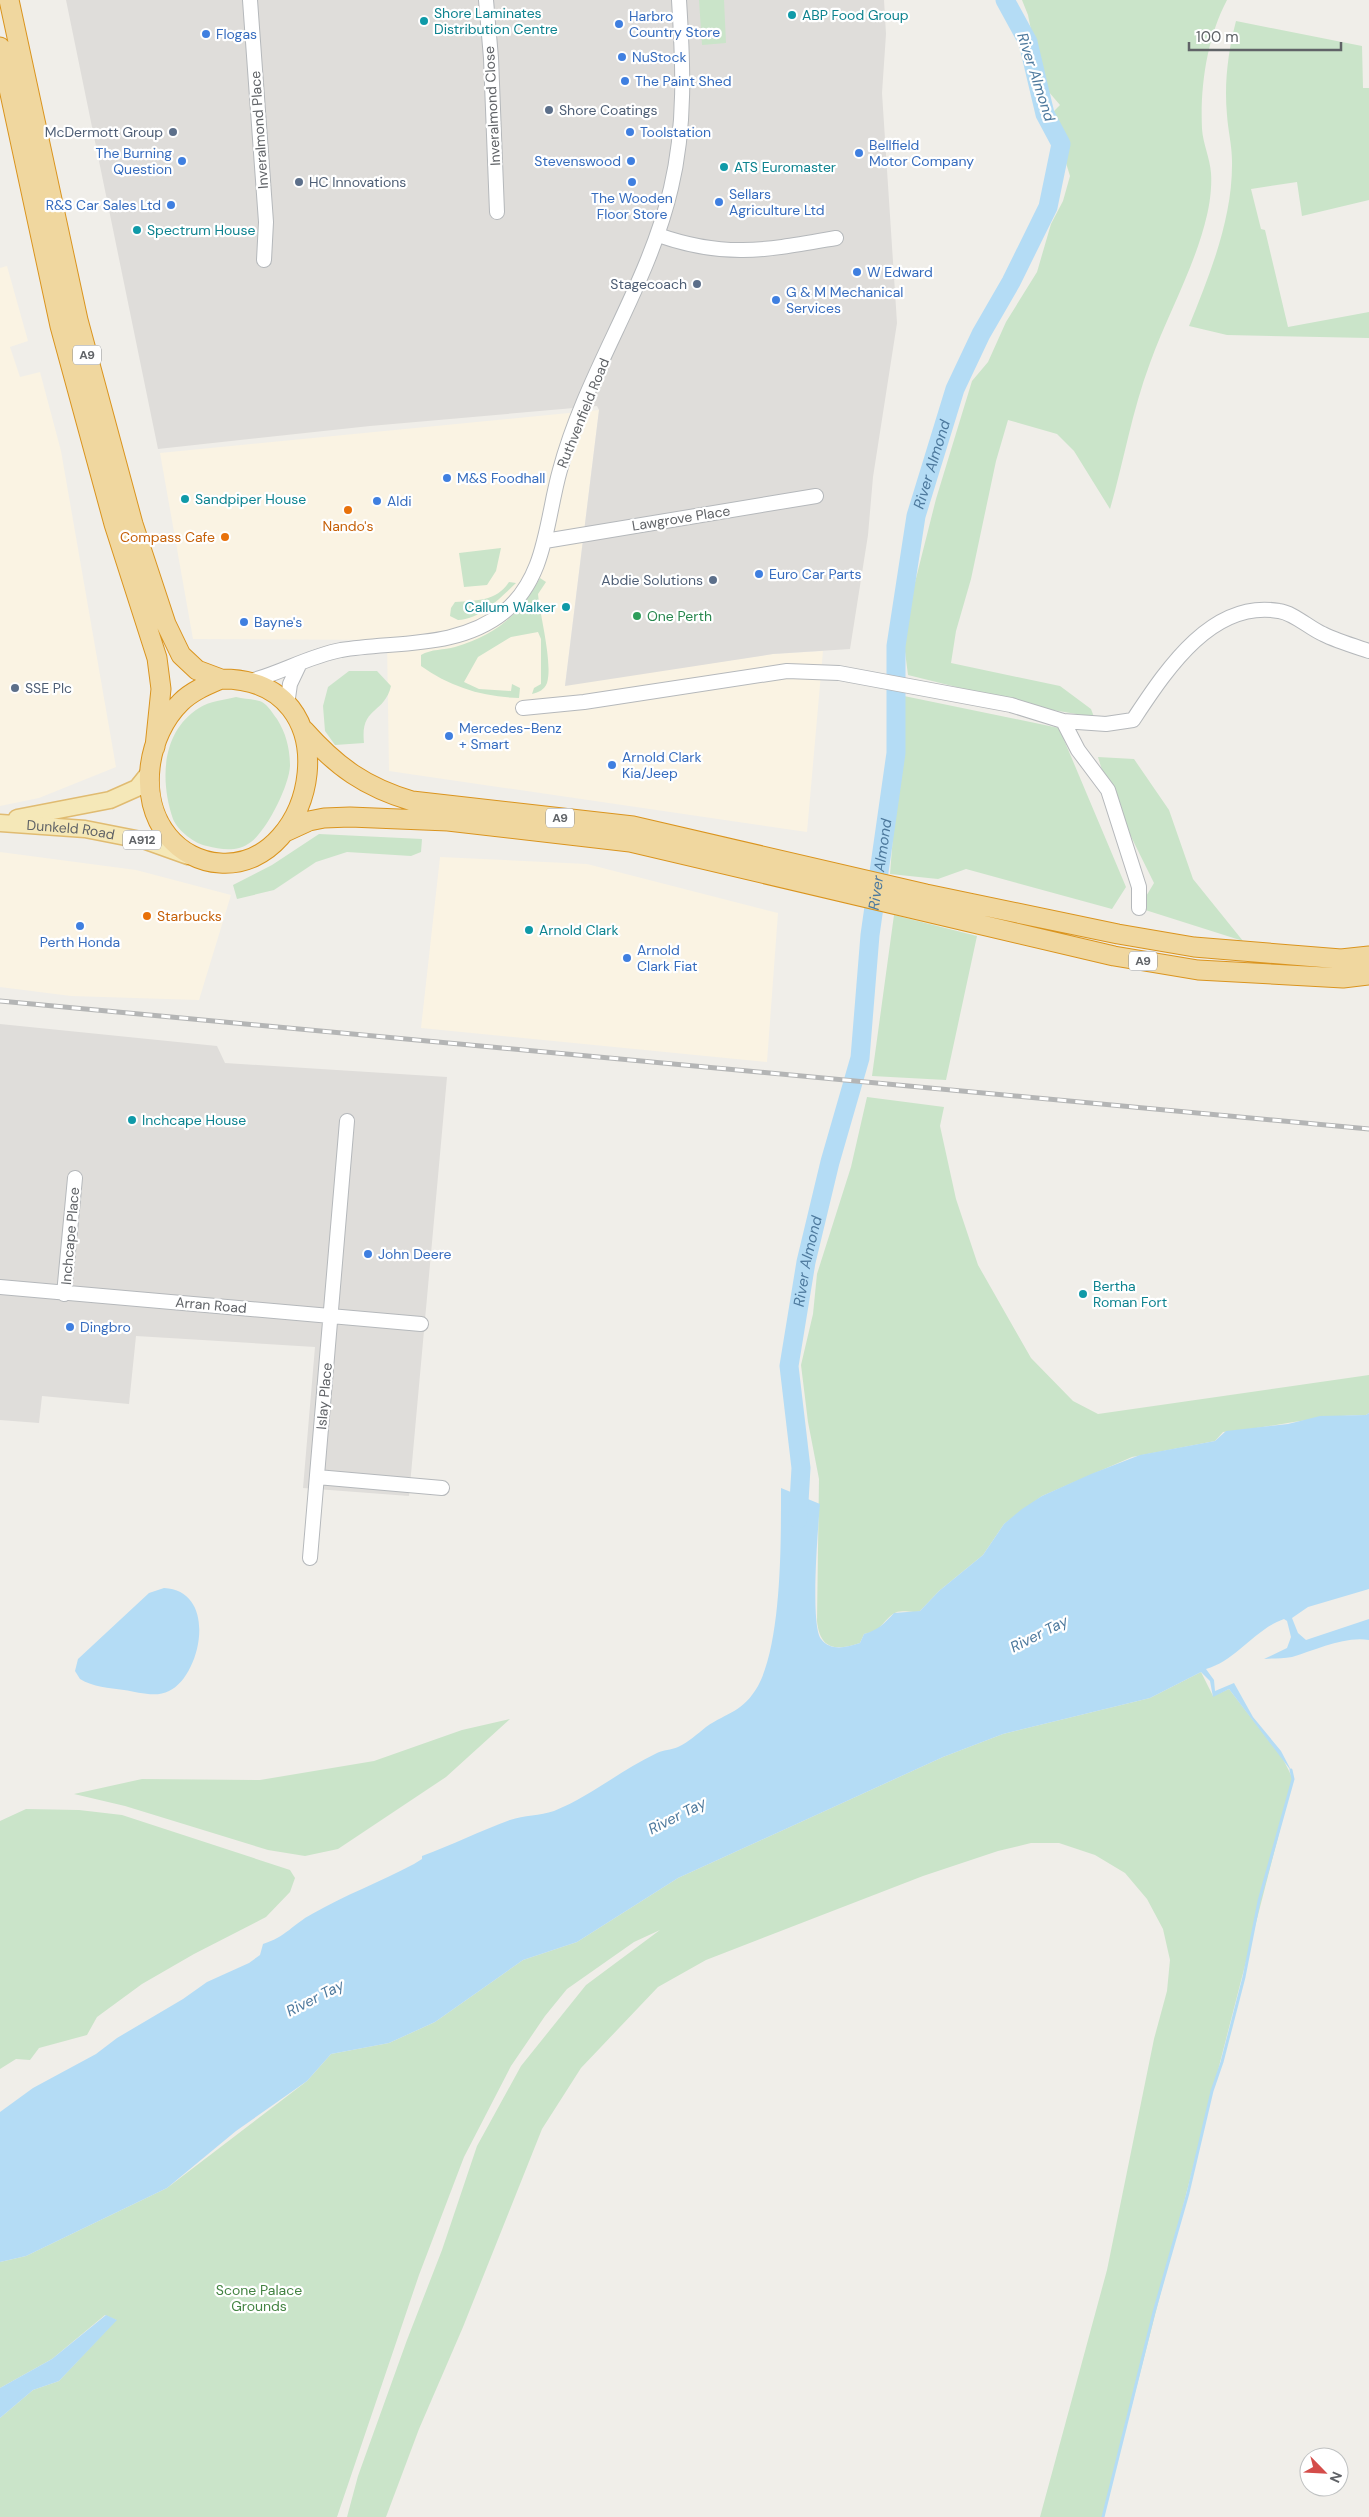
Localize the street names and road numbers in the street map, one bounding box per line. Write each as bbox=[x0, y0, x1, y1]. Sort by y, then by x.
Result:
street label: Inveralmond Close bbox=[480, 46, 504, 166]
street label: Inveralmond Place bbox=[246, 70, 272, 190]
road number: A9 bbox=[73, 346, 101, 364]
street label: Ruthvenfield Road bbox=[553, 355, 613, 471]
street label: Lawgrove Place bbox=[630, 501, 732, 535]
road number: A9 bbox=[546, 808, 574, 828]
street label: Dunkeld Road bbox=[26, 816, 116, 844]
road number: A912 bbox=[123, 830, 161, 850]
road number: A9 bbox=[1129, 951, 1157, 970]
street label: Inchcape Place bbox=[57, 1186, 83, 1286]
street label: Arran Road bbox=[175, 1293, 247, 1317]
street label: Islay Place bbox=[312, 1362, 336, 1430]

